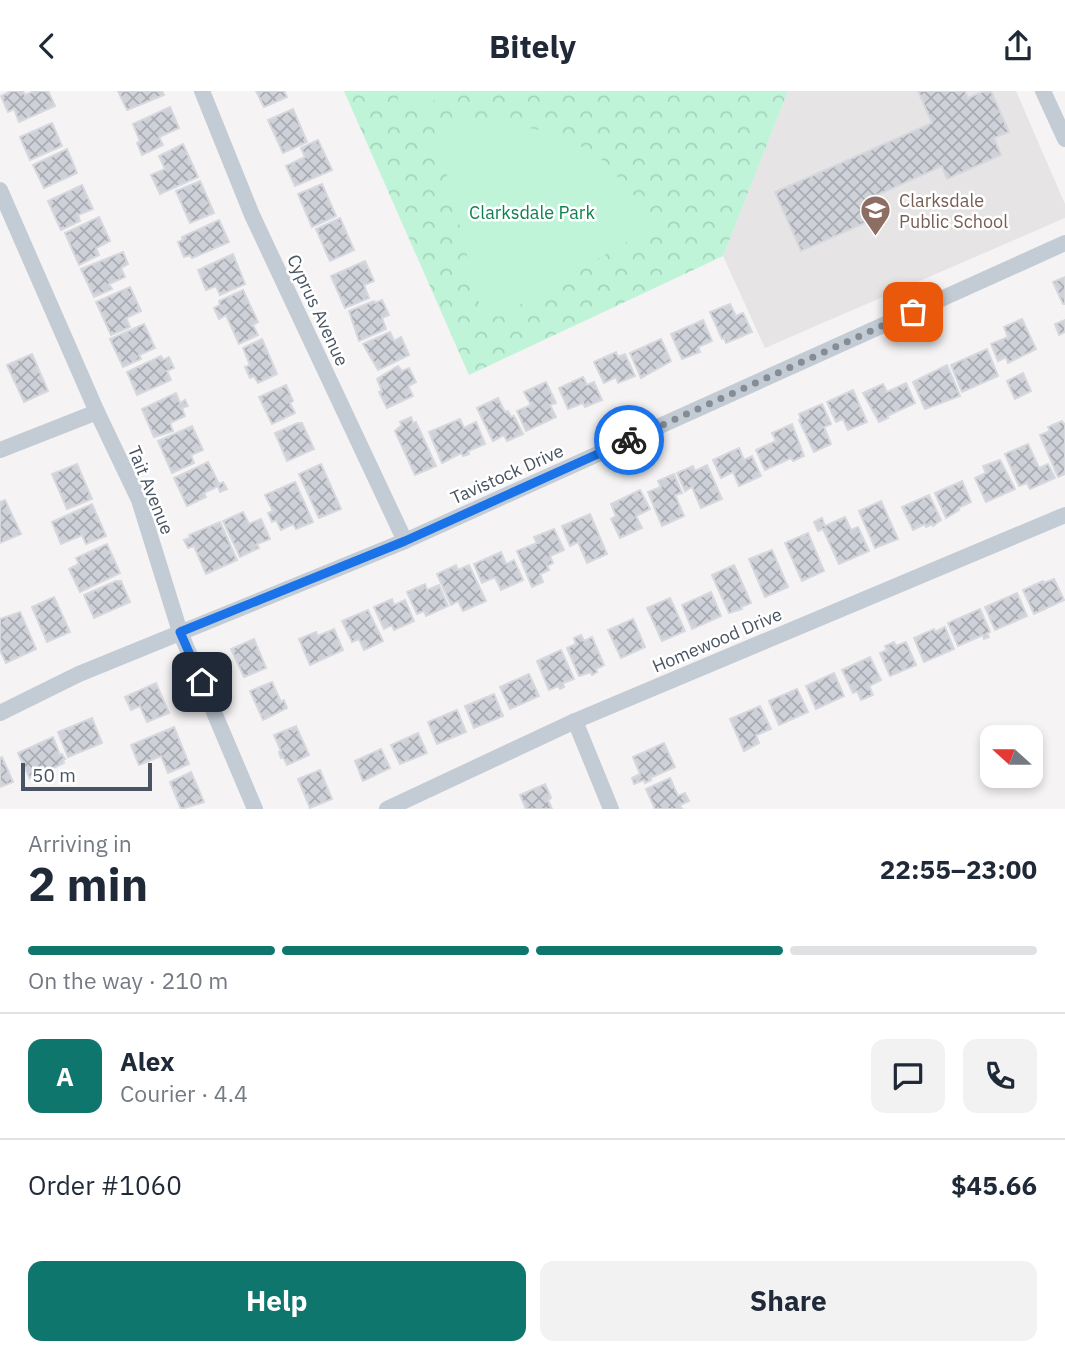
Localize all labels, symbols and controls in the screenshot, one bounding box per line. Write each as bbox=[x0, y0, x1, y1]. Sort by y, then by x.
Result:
text: Bitely bbox=[489, 25, 576, 67]
icon: back bbox=[28, 27, 66, 65]
icon: share bbox=[999, 27, 1037, 65]
place label: Clarksdale Public School bbox=[899, 189, 1008, 233]
school or university icon: Clarksdale Public School bbox=[859, 193, 893, 237]
park label: Clarksdale Park bbox=[469, 201, 595, 224]
street label: Cyprus Avenue bbox=[282, 251, 354, 370]
pin bbox=[883, 282, 943, 342]
icon: bag bbox=[894, 293, 932, 331]
courier bbox=[594, 405, 664, 475]
icon: bike bbox=[610, 421, 648, 459]
street label: Tavistock Drive bbox=[447, 439, 567, 509]
street label: Tait Avenue bbox=[123, 442, 179, 538]
street label: Homewood Drive bbox=[649, 602, 785, 678]
pin bbox=[172, 652, 232, 712]
icon: home bbox=[183, 663, 221, 701]
north arrow bbox=[980, 725, 1043, 787]
map controls bbox=[980, 725, 1043, 788]
scale bar bbox=[21, 760, 152, 792]
text: 50 m bbox=[32, 763, 76, 787]
text: Arriving in bbox=[28, 828, 132, 858]
text: 22:55–23:00 bbox=[880, 852, 1037, 886]
text: 2 min bbox=[28, 854, 148, 914]
text: On the way · 210 m bbox=[28, 965, 228, 995]
button: chat bbox=[871, 1039, 945, 1113]
button: phone bbox=[963, 1039, 1037, 1113]
text: Alex bbox=[120, 1044, 174, 1078]
text: A bbox=[56, 1059, 74, 1093]
text: Courier · 4.4 bbox=[120, 1078, 248, 1108]
text: Order #1060 bbox=[28, 1168, 182, 1202]
text: $45.66 bbox=[951, 1168, 1037, 1202]
button: Help bbox=[28, 1261, 526, 1341]
button: Share bbox=[540, 1261, 1037, 1341]

